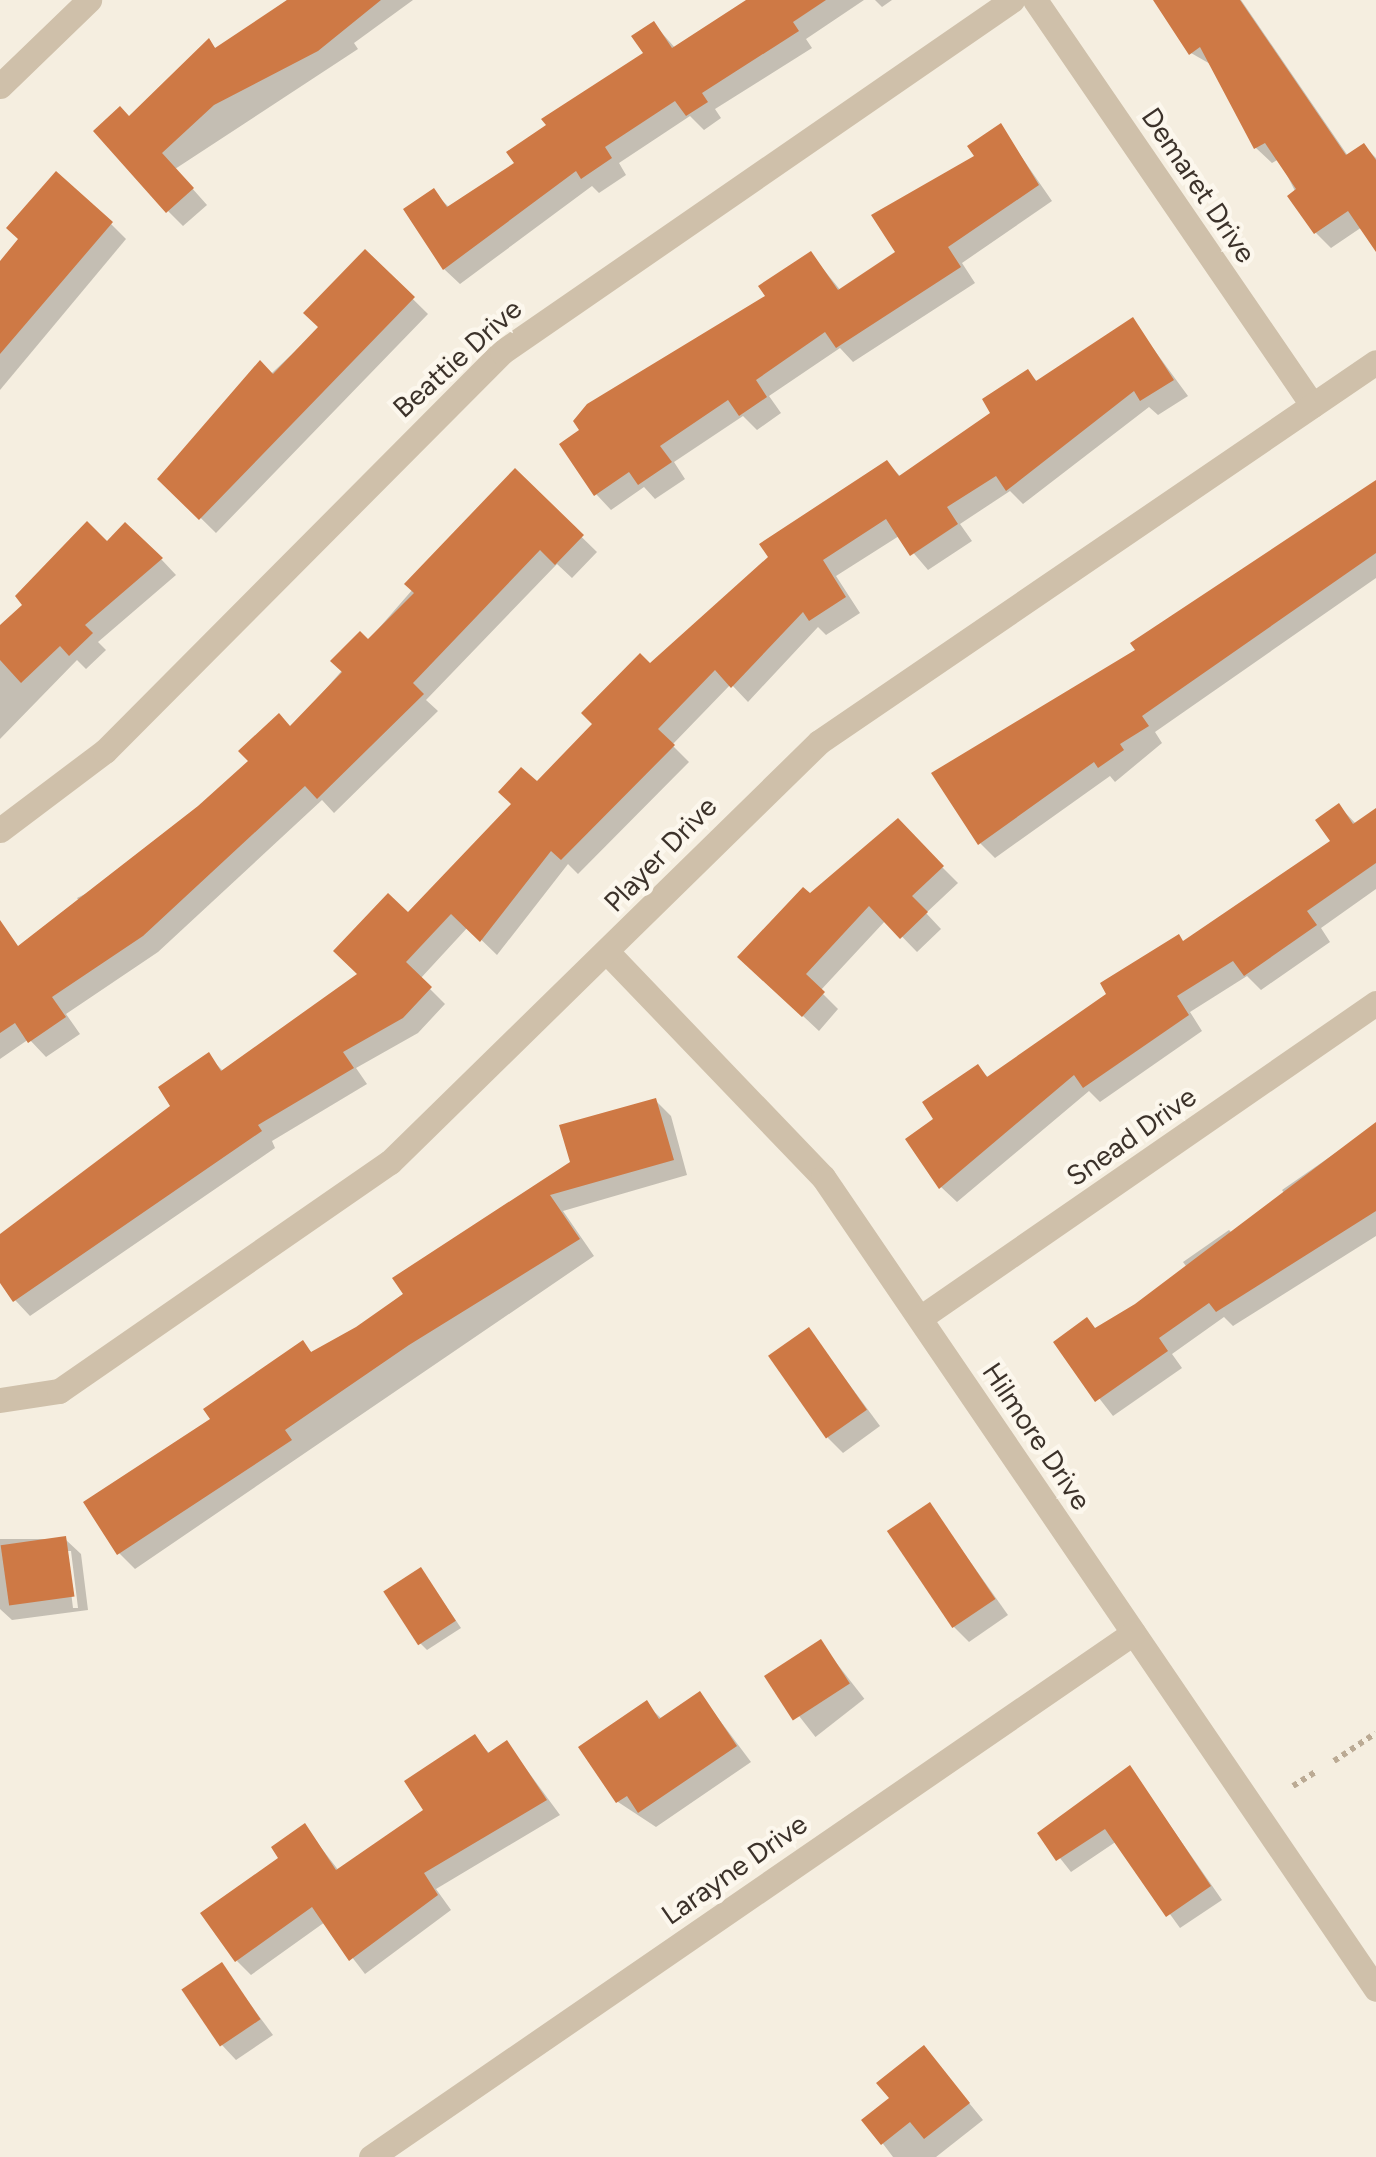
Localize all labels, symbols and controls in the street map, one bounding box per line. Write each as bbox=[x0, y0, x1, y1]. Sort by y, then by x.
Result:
street label: Demaret Drive bbox=[1135, 101, 1263, 269]
street label: Beattie Drive bbox=[386, 292, 528, 424]
street label: Player Drive bbox=[597, 789, 723, 919]
street label: Snead Drive bbox=[1060, 1079, 1202, 1193]
street label: Hilmore Drive bbox=[975, 1356, 1099, 1516]
street label: Larayne Drive bbox=[655, 1807, 813, 1931]

